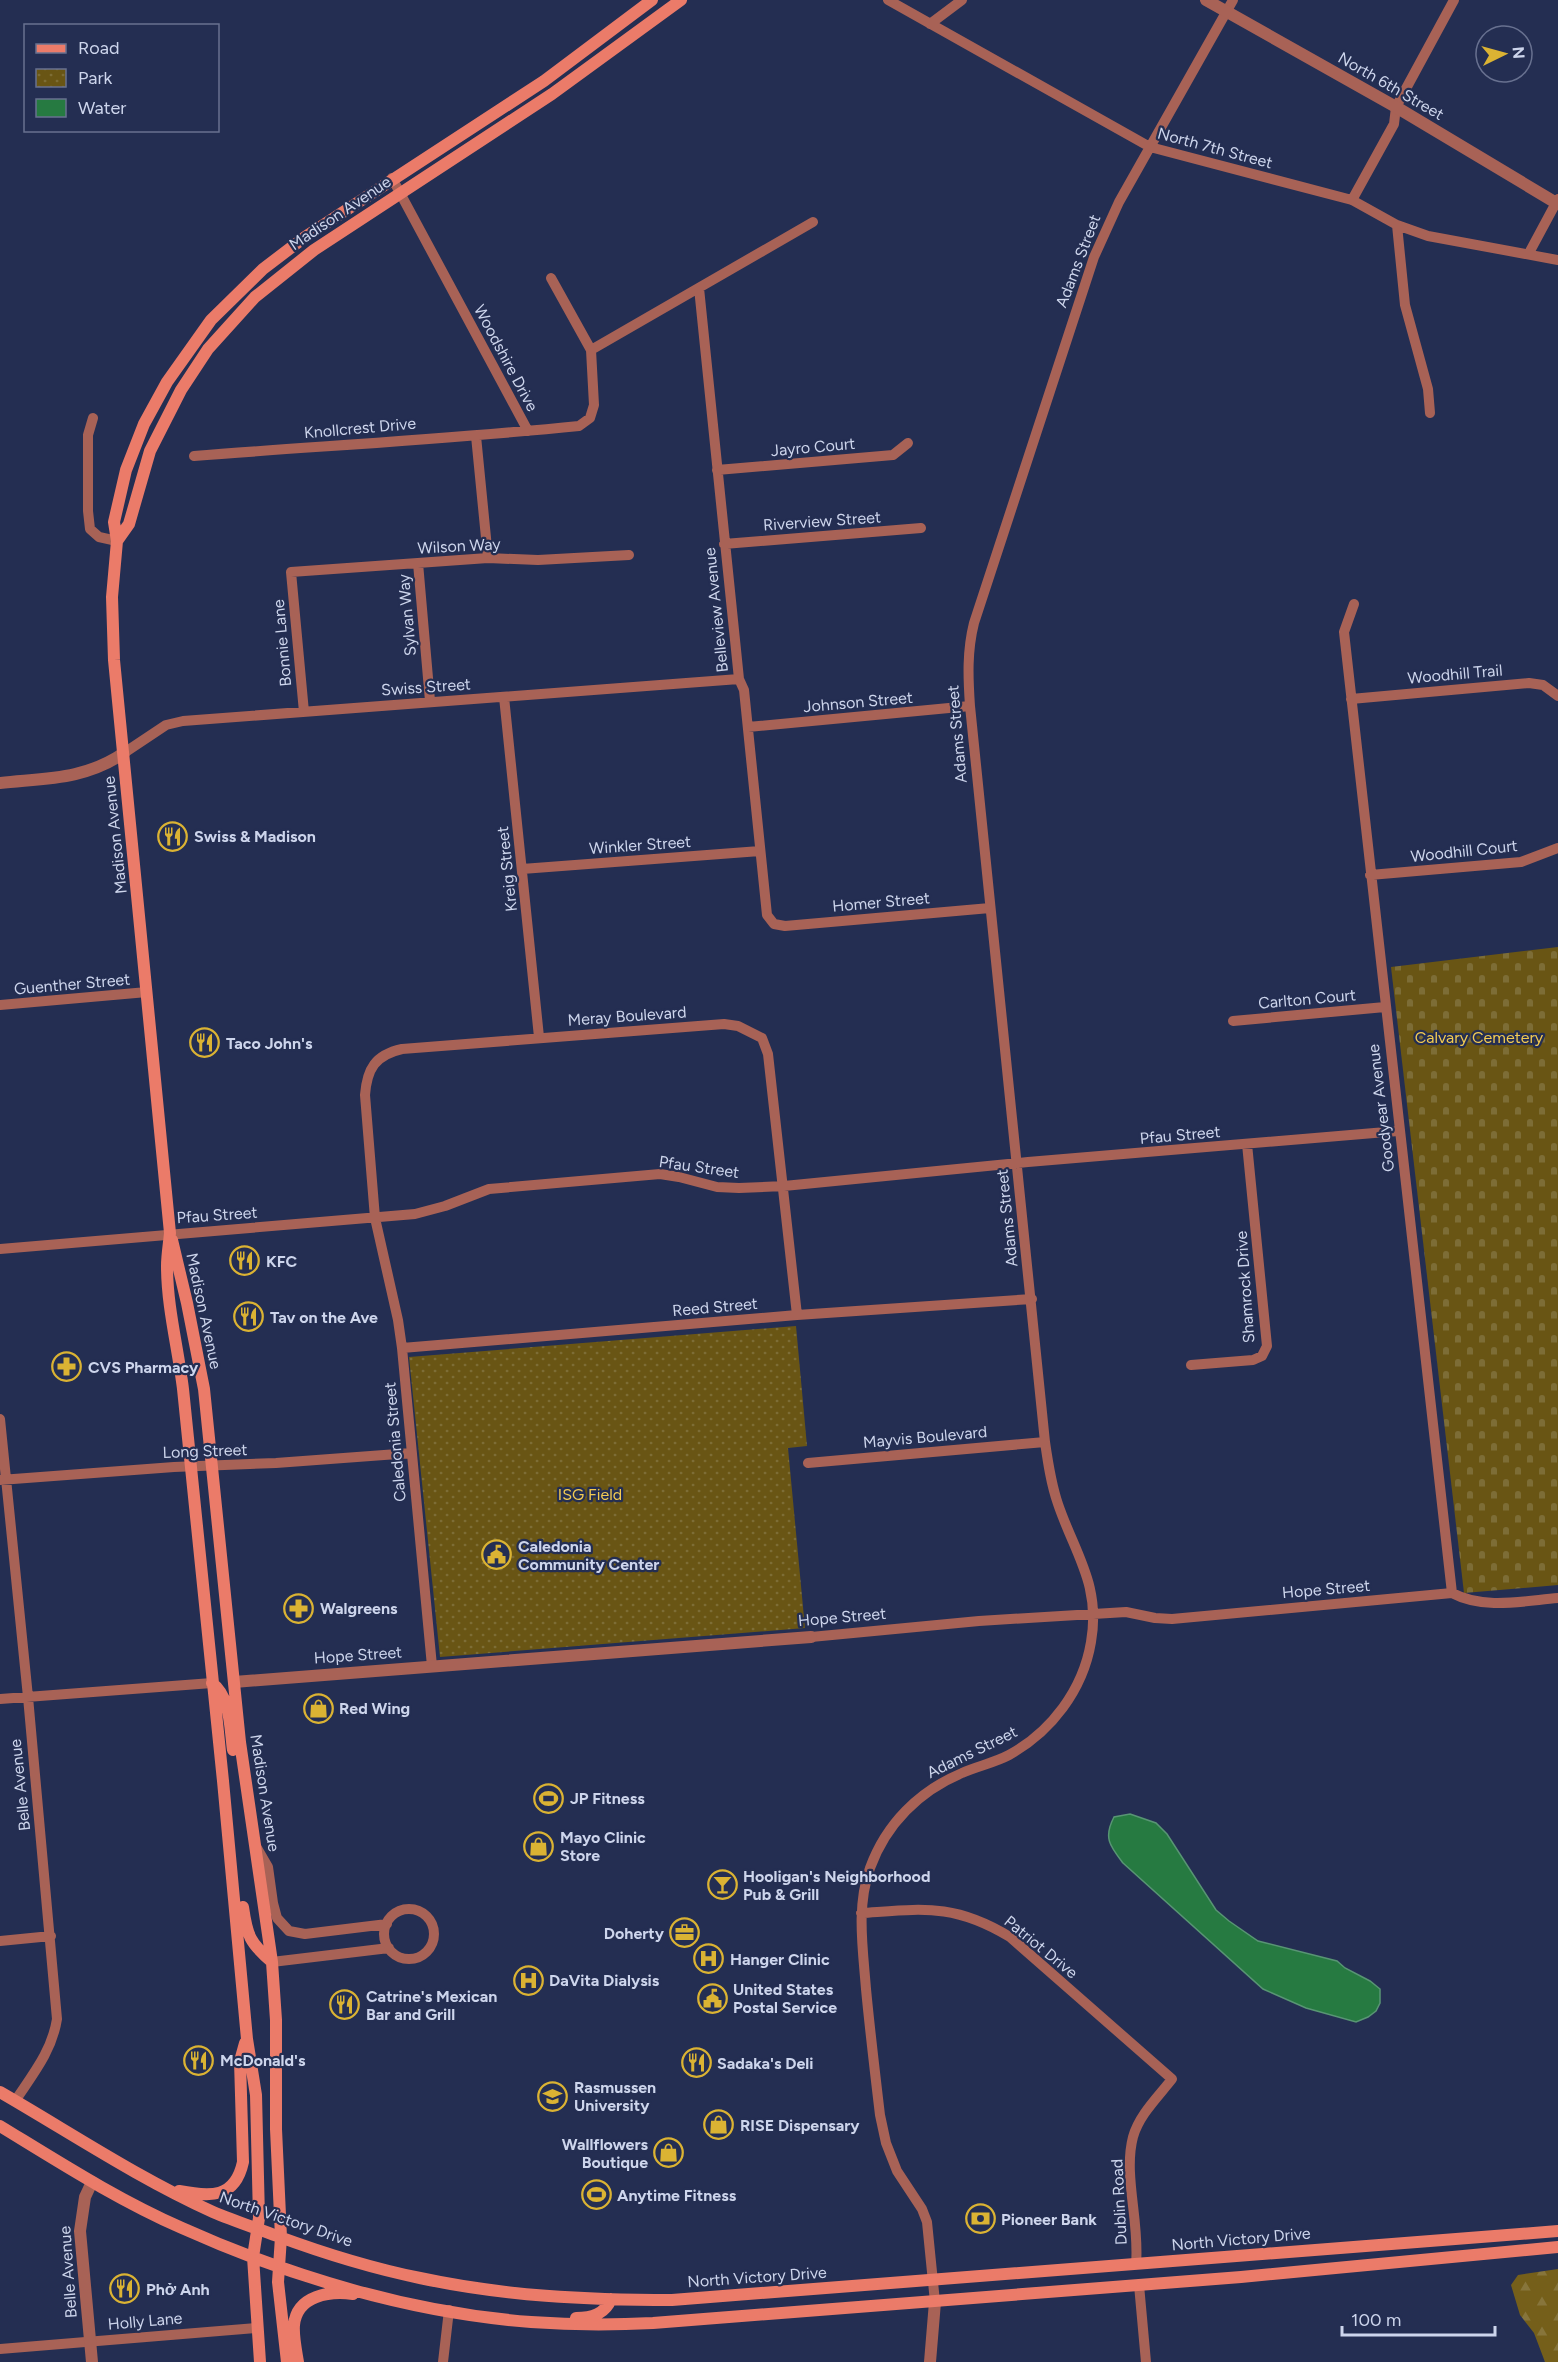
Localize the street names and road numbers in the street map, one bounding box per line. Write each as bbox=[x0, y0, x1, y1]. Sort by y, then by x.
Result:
street label: North 6th Street bbox=[1335, 48, 1447, 124]
street label: North 7th Street bbox=[1155, 124, 1275, 172]
street label: Madison Avenue bbox=[286, 172, 395, 254]
street label: Adams Street bbox=[1052, 212, 1104, 310]
street label: Woodshire Drive bbox=[470, 302, 542, 415]
street label: Knollcrest Drive bbox=[303, 414, 417, 442]
street label: Jayro Court bbox=[770, 434, 856, 460]
street label: Riverview Street bbox=[763, 507, 881, 535]
street label: Wilson Way bbox=[417, 534, 502, 558]
street label: Belleview Avenue bbox=[700, 546, 732, 673]
street label: Sylvan Way bbox=[394, 573, 420, 657]
street label: Bonnie Lane bbox=[269, 598, 295, 687]
street label: Woodhill Trail bbox=[1407, 660, 1503, 688]
street label: Swiss Street bbox=[381, 674, 471, 700]
street label: Adams Street bbox=[943, 684, 971, 784]
street label: Johnson Street bbox=[802, 688, 914, 716]
street label: Madison Avenue bbox=[99, 775, 131, 895]
street label: Kreig Street bbox=[493, 825, 521, 913]
street label: Winkler Street bbox=[588, 832, 692, 858]
street label: Woodhill Court bbox=[1410, 836, 1518, 866]
street label: Homer Street bbox=[831, 888, 931, 916]
street label: Guenther Street bbox=[13, 969, 131, 999]
street label: Carlton Court bbox=[1257, 985, 1357, 1013]
street label: Meray Boulevard bbox=[567, 1002, 687, 1030]
street label: Goodyear Avenue bbox=[1364, 1043, 1398, 1173]
street label: Pfau Street bbox=[1139, 1122, 1221, 1148]
street label: Pfau Street bbox=[658, 1152, 740, 1182]
street label: Adams Street bbox=[992, 1168, 1022, 1268]
street label: Pfau Street bbox=[176, 1203, 258, 1227]
street label: Shamrock Drive bbox=[1232, 1230, 1258, 1344]
street label: Madison Avenue bbox=[182, 1251, 226, 1371]
street label: Reed Street bbox=[672, 1294, 758, 1320]
street label: Caledonia Street bbox=[380, 1381, 410, 1503]
street label: Mayvis Boulevard bbox=[862, 1422, 988, 1452]
street label: Long Street bbox=[162, 1440, 248, 1462]
street label: Hope Street bbox=[1281, 1576, 1371, 1602]
street label: Hope Street bbox=[797, 1604, 887, 1630]
street label: Hope Street bbox=[313, 1642, 403, 1668]
street label: Adams Street bbox=[924, 1722, 1020, 1782]
street label: Madison Avenue bbox=[246, 1733, 284, 1853]
street label: Belle Avenue bbox=[6, 1738, 34, 1832]
street label: Patriot Drive bbox=[1001, 1912, 1082, 1982]
street label: Dublin Road bbox=[1107, 2158, 1131, 2246]
street label: North Victory Drive bbox=[217, 2187, 355, 2251]
street label: North Victory Drive bbox=[1171, 2223, 1312, 2255]
street label: Belle Avenue bbox=[55, 2225, 81, 2319]
street label: North Victory Drive bbox=[687, 2263, 828, 2291]
street label: Holly Lane bbox=[107, 2308, 183, 2334]

